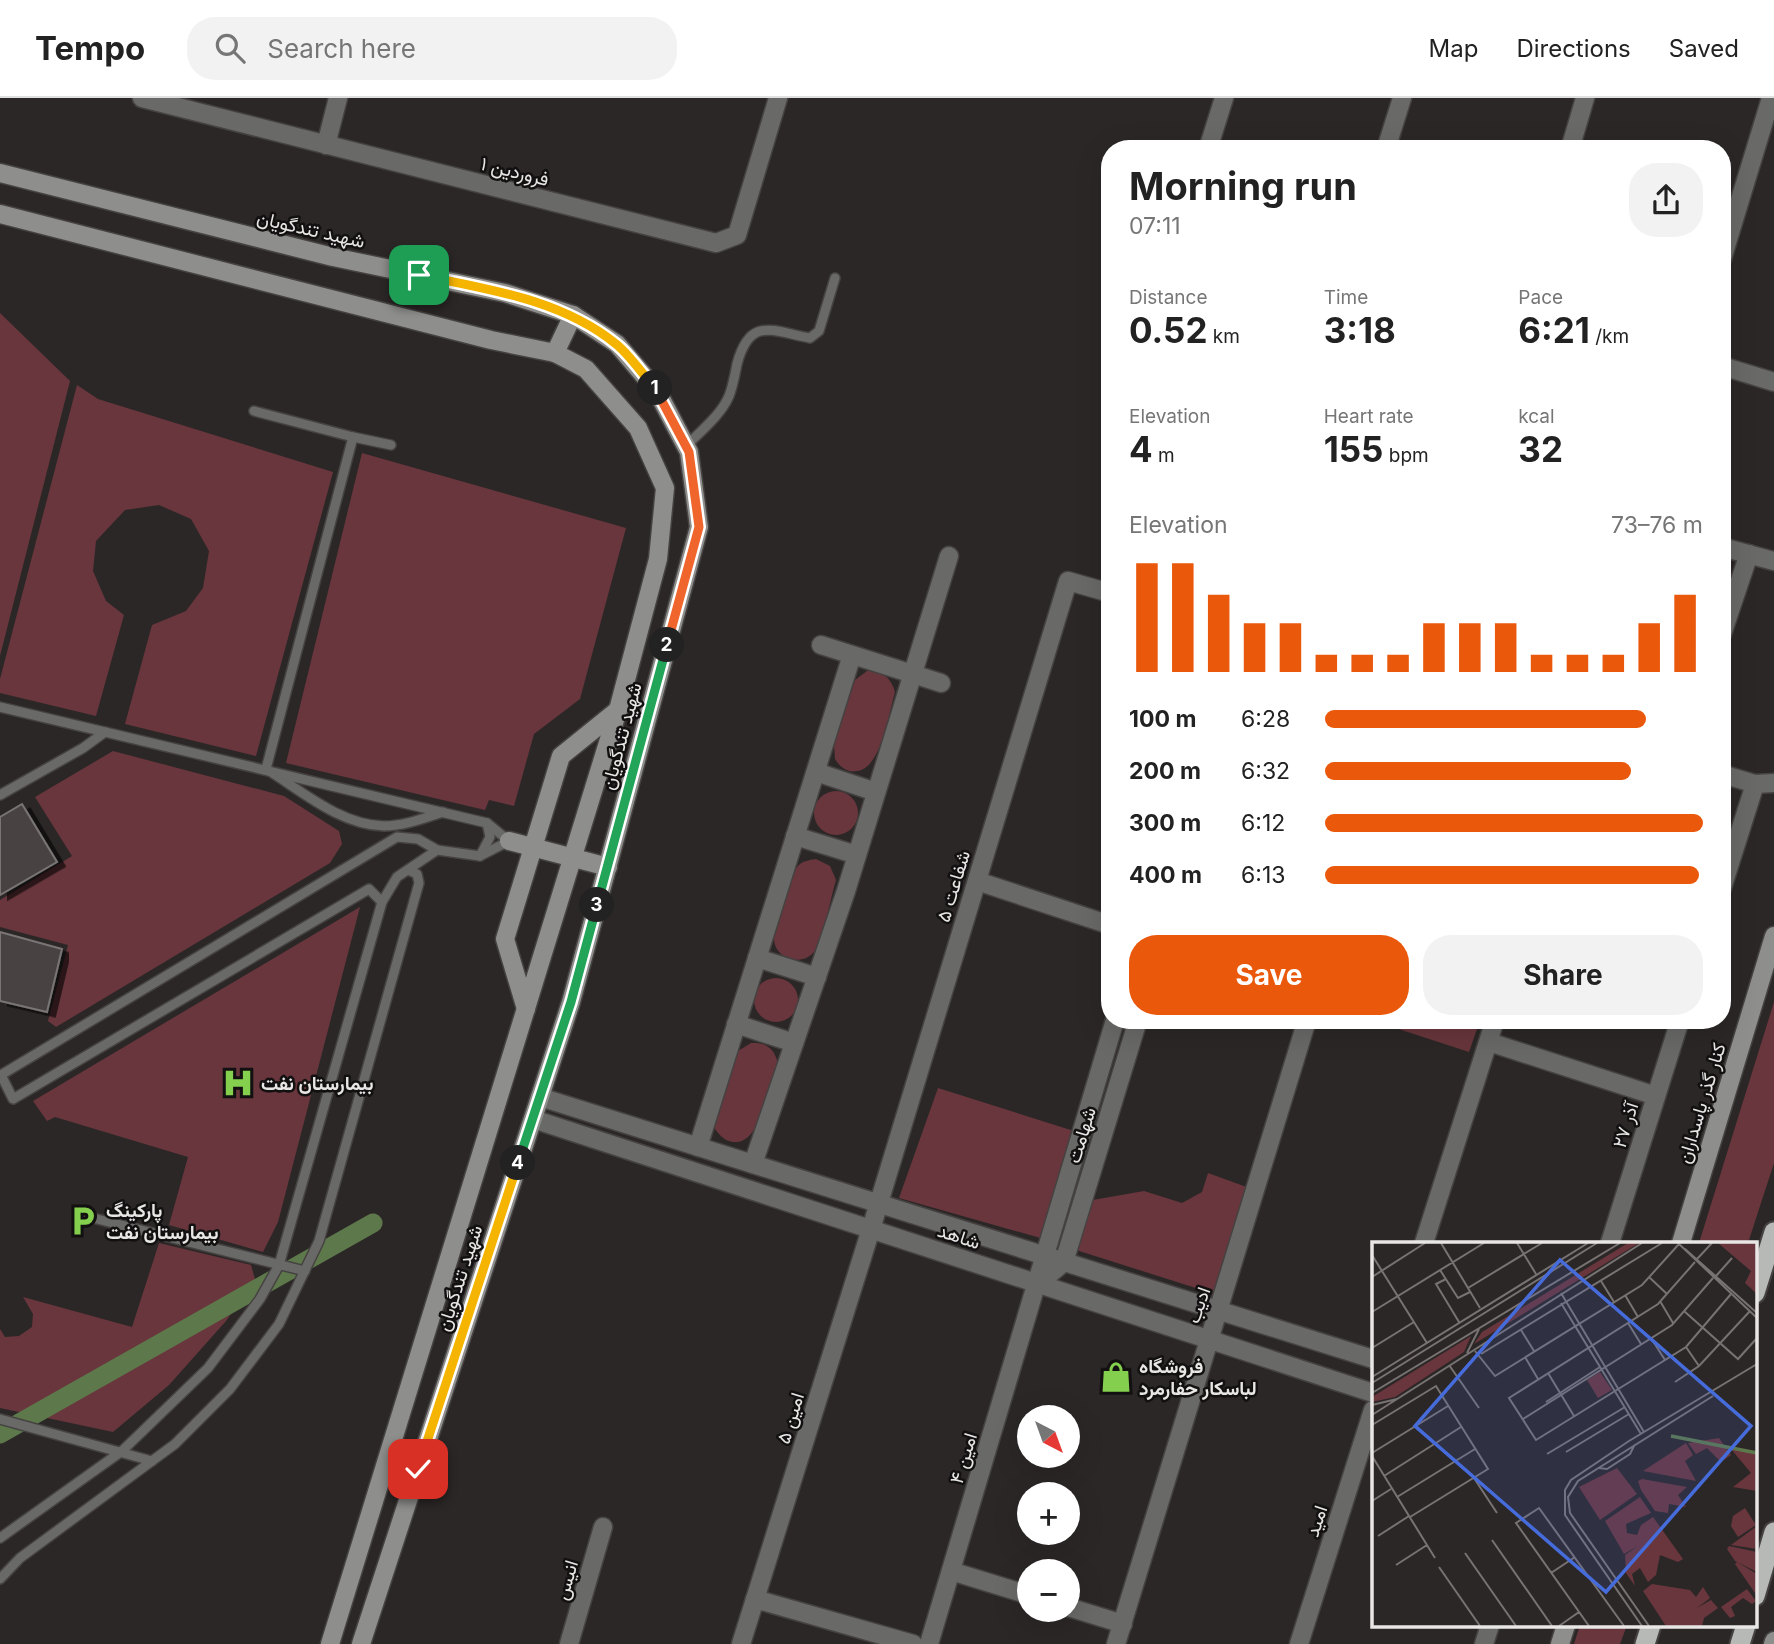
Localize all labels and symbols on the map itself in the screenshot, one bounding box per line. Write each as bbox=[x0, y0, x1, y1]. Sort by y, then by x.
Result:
street label: فروردین ۱ bbox=[478, 152, 551, 191]
street label: شهید تندگویان bbox=[255, 206, 367, 253]
pin bbox=[389, 245, 449, 305]
pin: 1 bbox=[638, 370, 672, 406]
pin: 2 bbox=[650, 628, 684, 662]
street label: شهید تندگویان bbox=[596, 680, 647, 792]
street label: شفاعت ۵ bbox=[932, 848, 975, 925]
pin: 3 bbox=[580, 888, 614, 922]
street label: کنار گذر پاسداران bbox=[1672, 1040, 1733, 1167]
hospital icon: بیمارستان نفت bbox=[221, 1066, 255, 1100]
place label: بیمارستان نفت bbox=[261, 1072, 373, 1096]
street label: آذر ۲۷ bbox=[1608, 1098, 1644, 1151]
street label: شهامت bbox=[1062, 1104, 1101, 1166]
pin: 4 bbox=[500, 1146, 536, 1180]
place label: پارکینگ بیمارستان نفت bbox=[106, 1199, 218, 1245]
parking icon: پارکینگ بیمارستان نفت bbox=[66, 1204, 100, 1238]
street label: شاهد bbox=[935, 1219, 983, 1254]
street label: شهید تندگویان bbox=[432, 1222, 487, 1334]
inset map bbox=[1372, 1242, 1756, 1626]
street label: ادیب bbox=[1182, 1284, 1215, 1326]
place label: فروشگاه لباسکار حفارمرد bbox=[1139, 1355, 1257, 1401]
shop icon: فروشگاه لباسکار حفارمرد bbox=[1099, 1360, 1133, 1394]
street label: امین ۵ bbox=[772, 1390, 809, 1447]
north arrow bbox=[1017, 1405, 1080, 1468]
street label: امین ۴ bbox=[945, 1430, 982, 1486]
pin bbox=[388, 1439, 448, 1499]
street label: امید bbox=[1301, 1503, 1332, 1540]
street label: انیس bbox=[550, 1558, 583, 1603]

